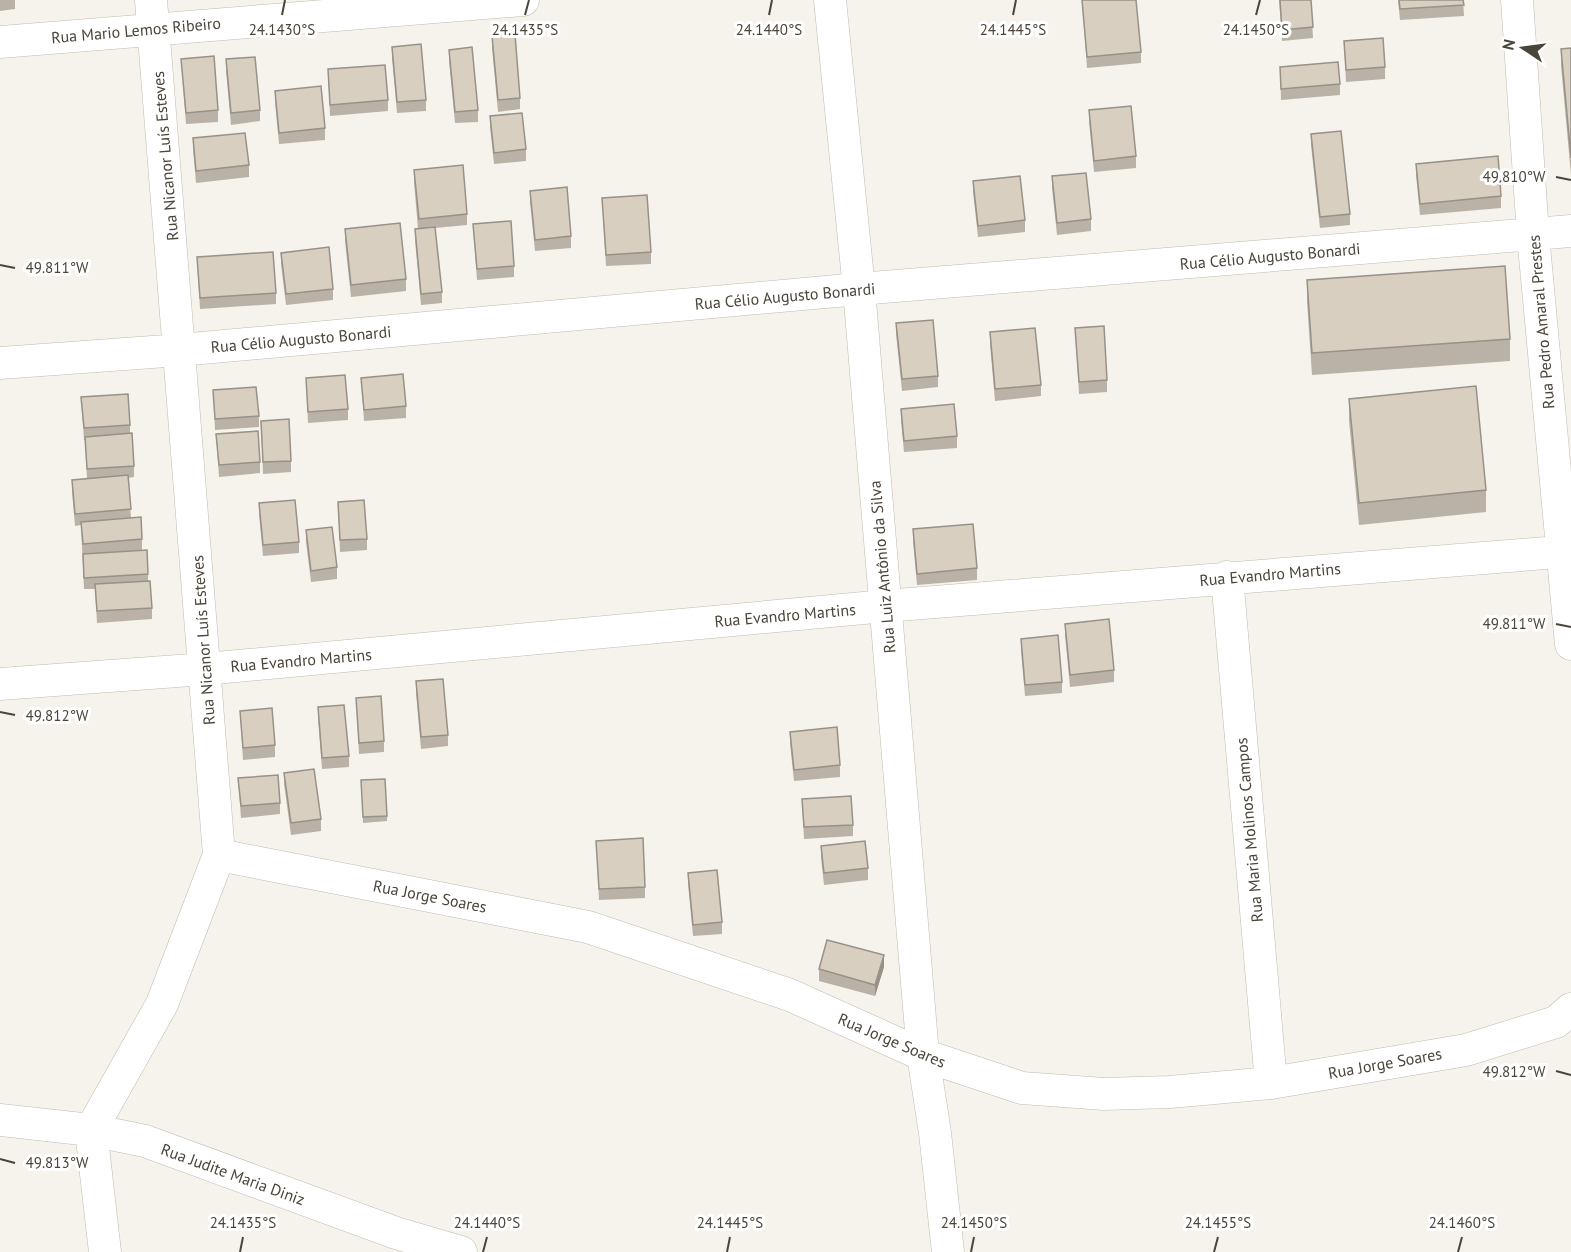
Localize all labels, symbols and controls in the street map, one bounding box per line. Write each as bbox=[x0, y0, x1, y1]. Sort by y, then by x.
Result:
street label: Rua Mario Lemos Ribeiro bbox=[50, 13, 222, 47]
north arrow bbox=[1493, 18, 1553, 78]
text: 24.1430°S bbox=[249, 20, 315, 39]
text: 24.1435°S bbox=[492, 20, 558, 39]
text: 24.1440°S bbox=[736, 20, 802, 39]
text: 24.1445°S bbox=[980, 20, 1046, 39]
text: 24.1450°S bbox=[1223, 20, 1289, 39]
text: N bbox=[1497, 37, 1519, 52]
street label: Rua Nicanor Luís Esteves bbox=[148, 70, 182, 242]
text: 49.810°W bbox=[1483, 167, 1546, 186]
street label: Rua Pedro Amaral Prestes bbox=[1523, 234, 1559, 410]
street label: Rua Célio Augusto Bonardi bbox=[1179, 238, 1361, 274]
text: 49.811°W bbox=[26, 258, 89, 277]
street label: Rua Célio Augusto Bonardi bbox=[694, 278, 876, 314]
street label: Rua Célio Augusto Bonardi bbox=[210, 321, 392, 357]
street label: Rua Luiz Antônio da Silva bbox=[864, 480, 900, 654]
street label: Rua Nicanor Luís Esteves bbox=[187, 554, 219, 726]
street label: Rua Evandro Martins bbox=[1199, 558, 1342, 590]
street label: Rua Evandro Martins bbox=[714, 599, 857, 631]
text: 49.811°W bbox=[1483, 614, 1546, 633]
street label: Rua Evandro Martins bbox=[230, 644, 373, 676]
text: 49.812°W bbox=[26, 706, 89, 725]
street label: Rua Maria Molinos Campos bbox=[1231, 737, 1267, 923]
street label: Rua Jorge Soares bbox=[372, 875, 489, 917]
street label: Rua Jorge Soares bbox=[835, 1008, 949, 1072]
street label: Rua Jorge Soares bbox=[1327, 1043, 1444, 1083]
text: 49.812°W bbox=[1483, 1062, 1546, 1081]
street label: Rua Judite Maria Diniz bbox=[158, 1139, 308, 1209]
text: 49.813°W bbox=[26, 1153, 89, 1172]
text: 24.1435°S bbox=[210, 1213, 276, 1232]
text: 24.1440°S bbox=[454, 1213, 520, 1232]
text: 24.1445°S bbox=[697, 1213, 763, 1232]
text: 24.1450°S bbox=[941, 1213, 1007, 1232]
text: 24.1455°S bbox=[1185, 1213, 1251, 1232]
text: 24.1460°S bbox=[1429, 1213, 1495, 1232]

